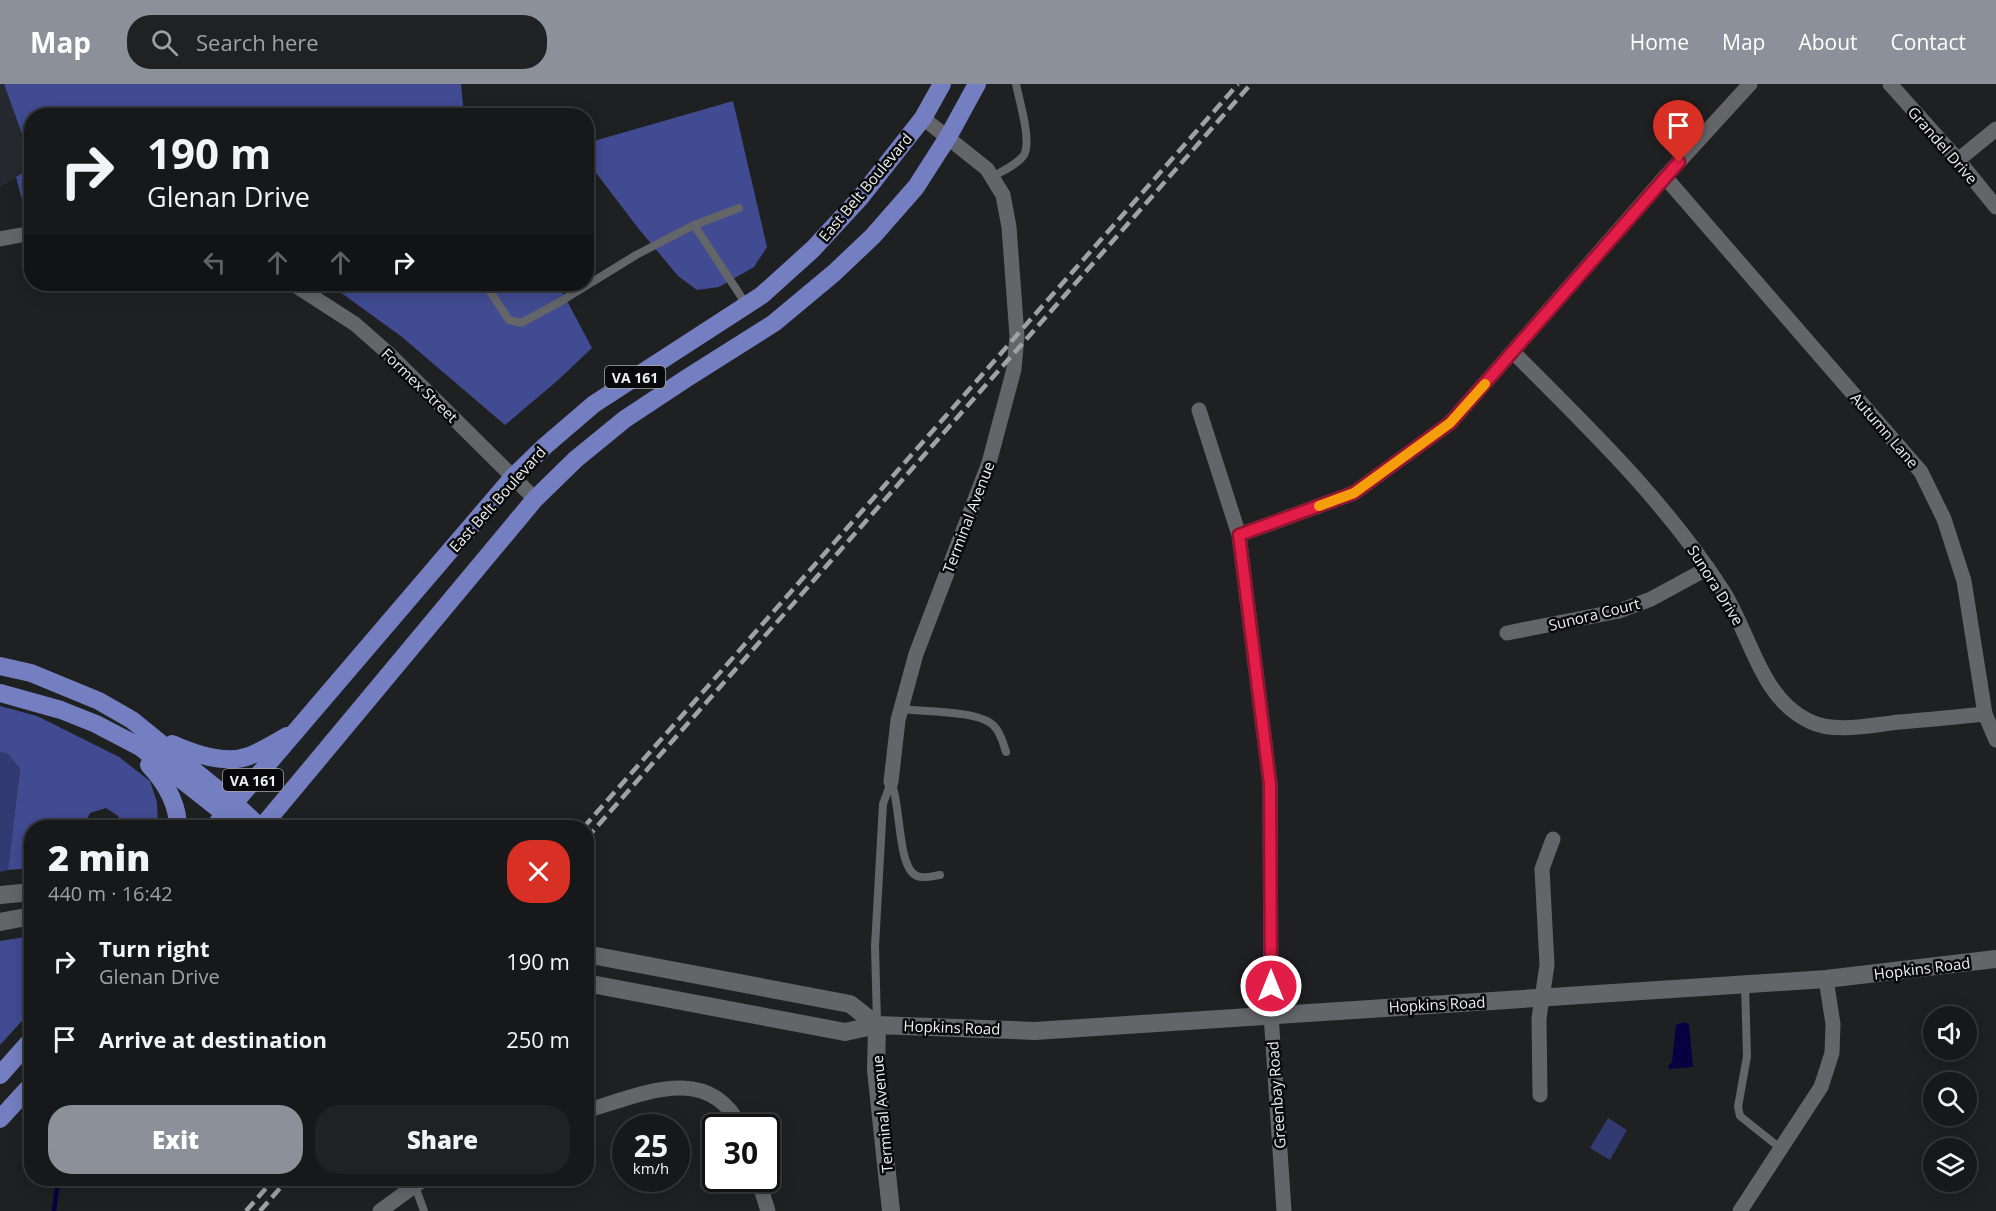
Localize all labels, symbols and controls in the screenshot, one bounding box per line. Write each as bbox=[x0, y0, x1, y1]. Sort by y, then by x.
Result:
search box bbox=[127, 15, 547, 69]
text: Map bbox=[30, 23, 91, 61]
icon: search bbox=[148, 26, 181, 59]
text: Search here bbox=[196, 27, 319, 57]
text: Home bbox=[1630, 28, 1689, 56]
text: Map bbox=[1722, 28, 1765, 56]
text: About bbox=[1798, 28, 1858, 56]
text: Contact bbox=[1891, 28, 1966, 56]
pin bbox=[1653, 100, 1704, 162]
street label: Grandel Drive bbox=[1904, 102, 1982, 188]
icon: arrive bbox=[1662, 109, 1695, 142]
text: 190 m bbox=[147, 124, 271, 181]
street label: East Belt Boulevard bbox=[814, 129, 916, 245]
icon: right bbox=[48, 132, 126, 210]
text: Glenan Drive bbox=[147, 178, 310, 215]
icon: left bbox=[198, 246, 231, 279]
icon: ahead bbox=[261, 246, 294, 279]
icon: ahead bbox=[324, 246, 357, 279]
icon: right bbox=[387, 246, 420, 279]
street label: Formex Street bbox=[377, 343, 463, 427]
road number: VA 161 bbox=[605, 366, 665, 388]
street label: Autumn Lane bbox=[1847, 388, 1923, 472]
street label: East Belt Boulevard bbox=[444, 442, 550, 556]
street label: Terminal Avenue bbox=[938, 458, 998, 576]
street label: Sunora Drive bbox=[1683, 541, 1749, 629]
street label: Sunora Court bbox=[1546, 593, 1642, 635]
road number: VA 161 bbox=[223, 769, 283, 791]
text: 2 min bbox=[48, 833, 150, 882]
button: close bbox=[507, 840, 570, 903]
text: 440 m · 16:42 bbox=[48, 880, 173, 907]
text: Turn right bbox=[99, 933, 210, 963]
icon: right bbox=[48, 945, 81, 978]
text: 190 m bbox=[506, 946, 570, 976]
street label: Hopkins Road bbox=[1873, 952, 1971, 984]
position arrow bbox=[1239, 954, 1303, 1018]
text: Glenan Drive bbox=[99, 963, 220, 990]
street label: Hopkins Road bbox=[1388, 991, 1486, 1017]
map controls bbox=[1923, 1006, 1977, 1192]
button: sound bbox=[1923, 1006, 1977, 1060]
street label: Hopkins Road bbox=[903, 1015, 1001, 1039]
icon: arrive bbox=[48, 1023, 81, 1056]
text: Arrive at destination bbox=[99, 1024, 327, 1054]
text: 250 m bbox=[506, 1024, 570, 1054]
street label: Greenbay Road bbox=[1262, 1041, 1290, 1149]
street label: Terminal Avenue bbox=[867, 1054, 897, 1174]
button: search bbox=[1923, 1072, 1977, 1126]
button: Exit bbox=[48, 1105, 303, 1174]
button: Share bbox=[315, 1105, 570, 1174]
speed limit sign: 30 bbox=[702, 1114, 780, 1192]
text: 25 bbox=[634, 1125, 668, 1166]
button: layers bbox=[1923, 1138, 1977, 1192]
text: km/h bbox=[633, 1158, 669, 1178]

